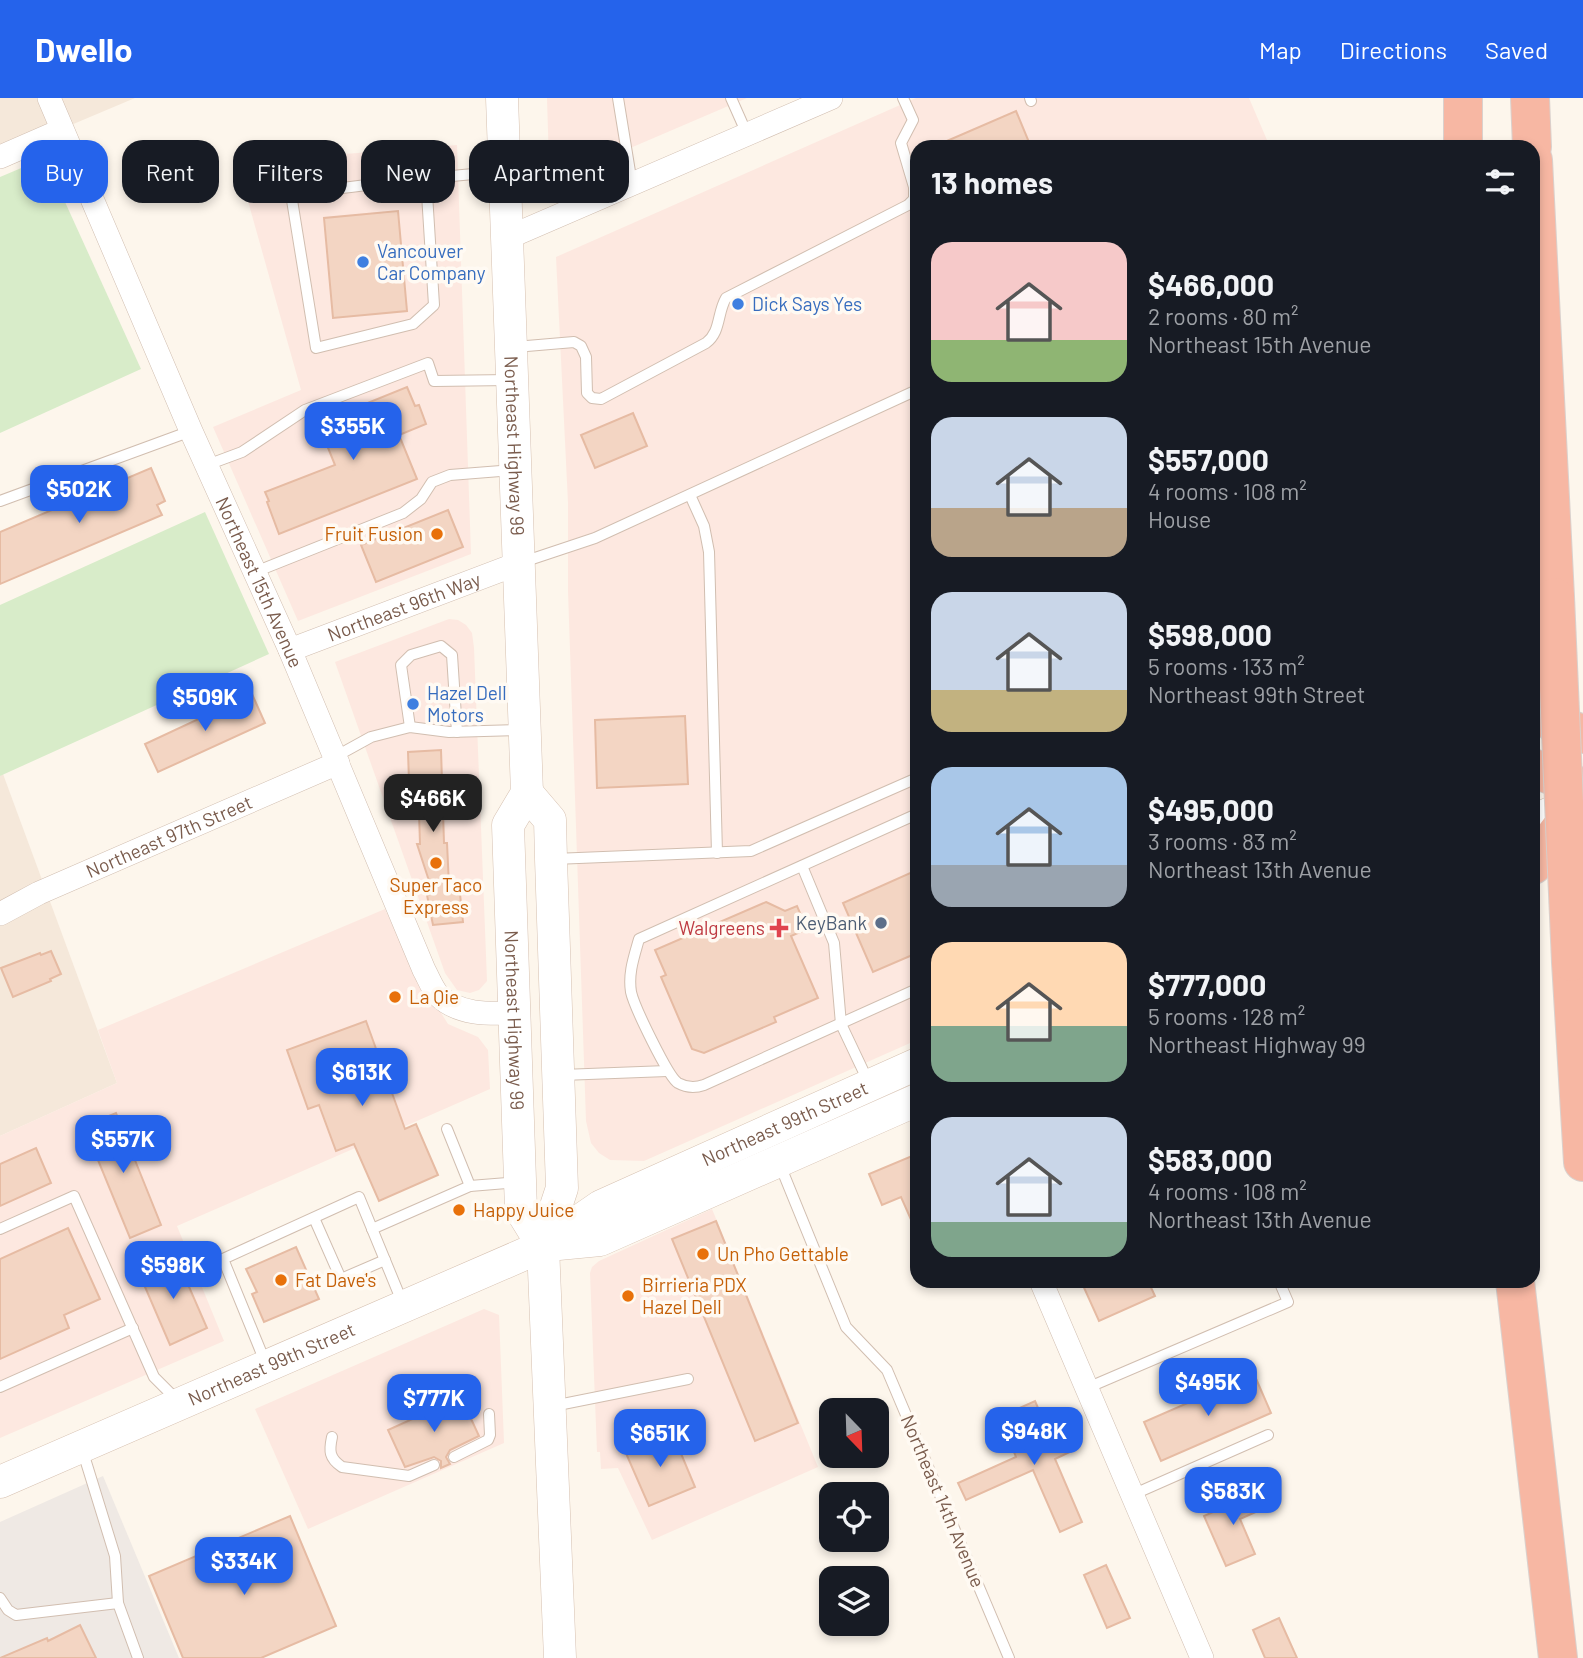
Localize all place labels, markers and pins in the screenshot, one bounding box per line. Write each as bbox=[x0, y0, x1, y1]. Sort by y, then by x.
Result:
place label: Vancouver Car Company bbox=[377, 239, 486, 284]
marker: Vancouver Car Company bbox=[355, 254, 371, 270]
place label: Dick Says Yes bbox=[752, 292, 862, 315]
marker: Dick Says Yes bbox=[730, 296, 746, 312]
pin: $355K bbox=[304, 402, 402, 462]
pin: $502K bbox=[30, 466, 128, 525]
place label: Fruit Fusion bbox=[325, 522, 423, 545]
marker: Fruit Fusion bbox=[429, 526, 445, 542]
pin: $509K bbox=[156, 674, 254, 733]
place label: Hazel Dell Motors bbox=[427, 681, 507, 726]
marker: Hazel Dell Motors bbox=[405, 696, 421, 712]
pin: $466K bbox=[384, 774, 482, 834]
marker: Super Taco Express bbox=[428, 855, 444, 871]
place label: Super Taco Express bbox=[390, 873, 482, 918]
place label: KeyBank bbox=[796, 911, 867, 934]
marker: KeyBank bbox=[873, 915, 889, 931]
place label: Walgreens bbox=[679, 916, 765, 939]
marker: Walgreens bbox=[771, 920, 787, 936]
place label: La Qie bbox=[409, 985, 459, 1008]
marker: La Qie bbox=[387, 989, 403, 1005]
pin: $613K bbox=[313, 1048, 411, 1108]
pin: $557K bbox=[74, 1116, 172, 1175]
place label: Happy Juice bbox=[473, 1198, 574, 1221]
marker: Happy Juice bbox=[451, 1202, 467, 1218]
pin: $598K bbox=[124, 1242, 222, 1301]
place label: Un Pho Gettable bbox=[717, 1242, 849, 1265]
marker: Un Pho Gettable bbox=[695, 1246, 711, 1262]
place label: Fat Dave's bbox=[295, 1268, 376, 1291]
marker: Fat Dave's bbox=[273, 1272, 289, 1288]
place label: Birrieria PDX Hazel Dell bbox=[642, 1273, 747, 1318]
marker: Birrieria PDX Hazel Dell bbox=[620, 1288, 636, 1304]
pin: $495K bbox=[1159, 1358, 1257, 1418]
pin: $777K bbox=[385, 1374, 483, 1434]
pin: $948K bbox=[985, 1408, 1083, 1467]
pin: $651K bbox=[611, 1410, 709, 1469]
pin: $583K bbox=[1184, 1468, 1282, 1527]
pin: $334K bbox=[195, 1538, 293, 1597]

